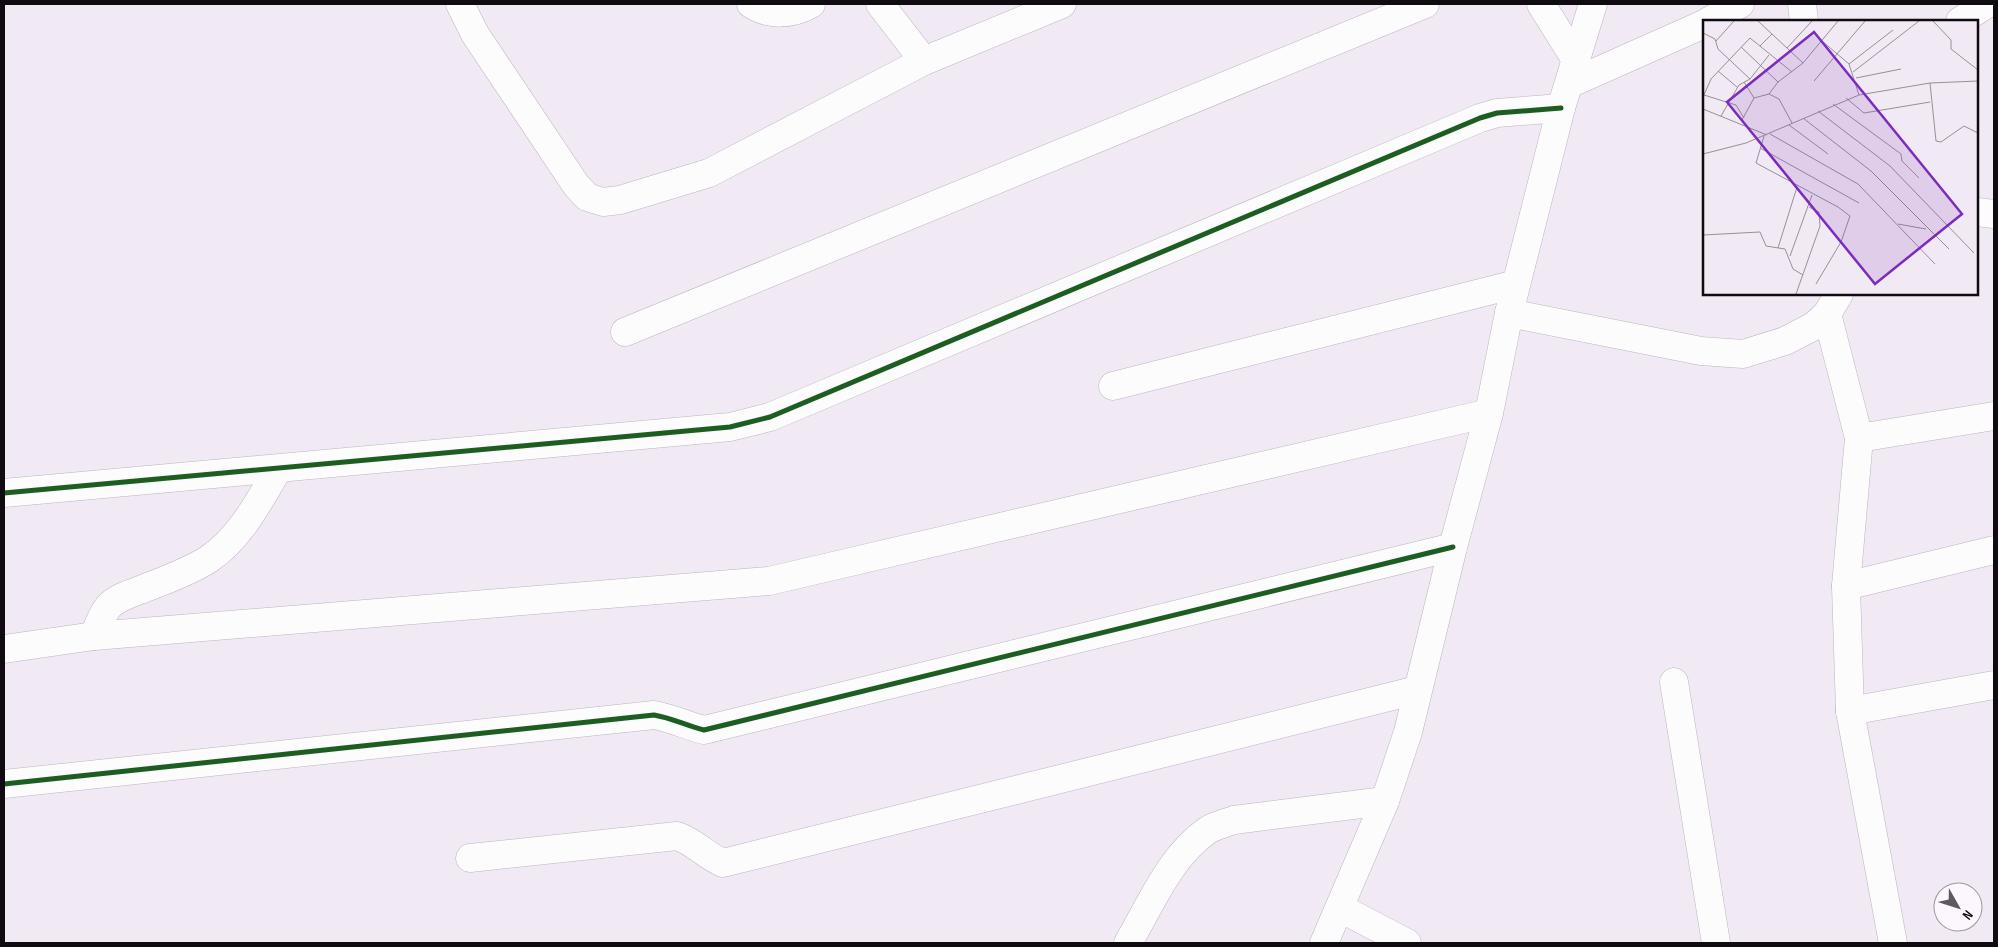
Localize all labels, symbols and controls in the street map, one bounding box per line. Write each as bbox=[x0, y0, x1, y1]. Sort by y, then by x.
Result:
inset map bbox=[1703, 20, 1978, 295]
north arrow bbox=[1933, 882, 1983, 932]
text: N bbox=[1959, 907, 1977, 923]

